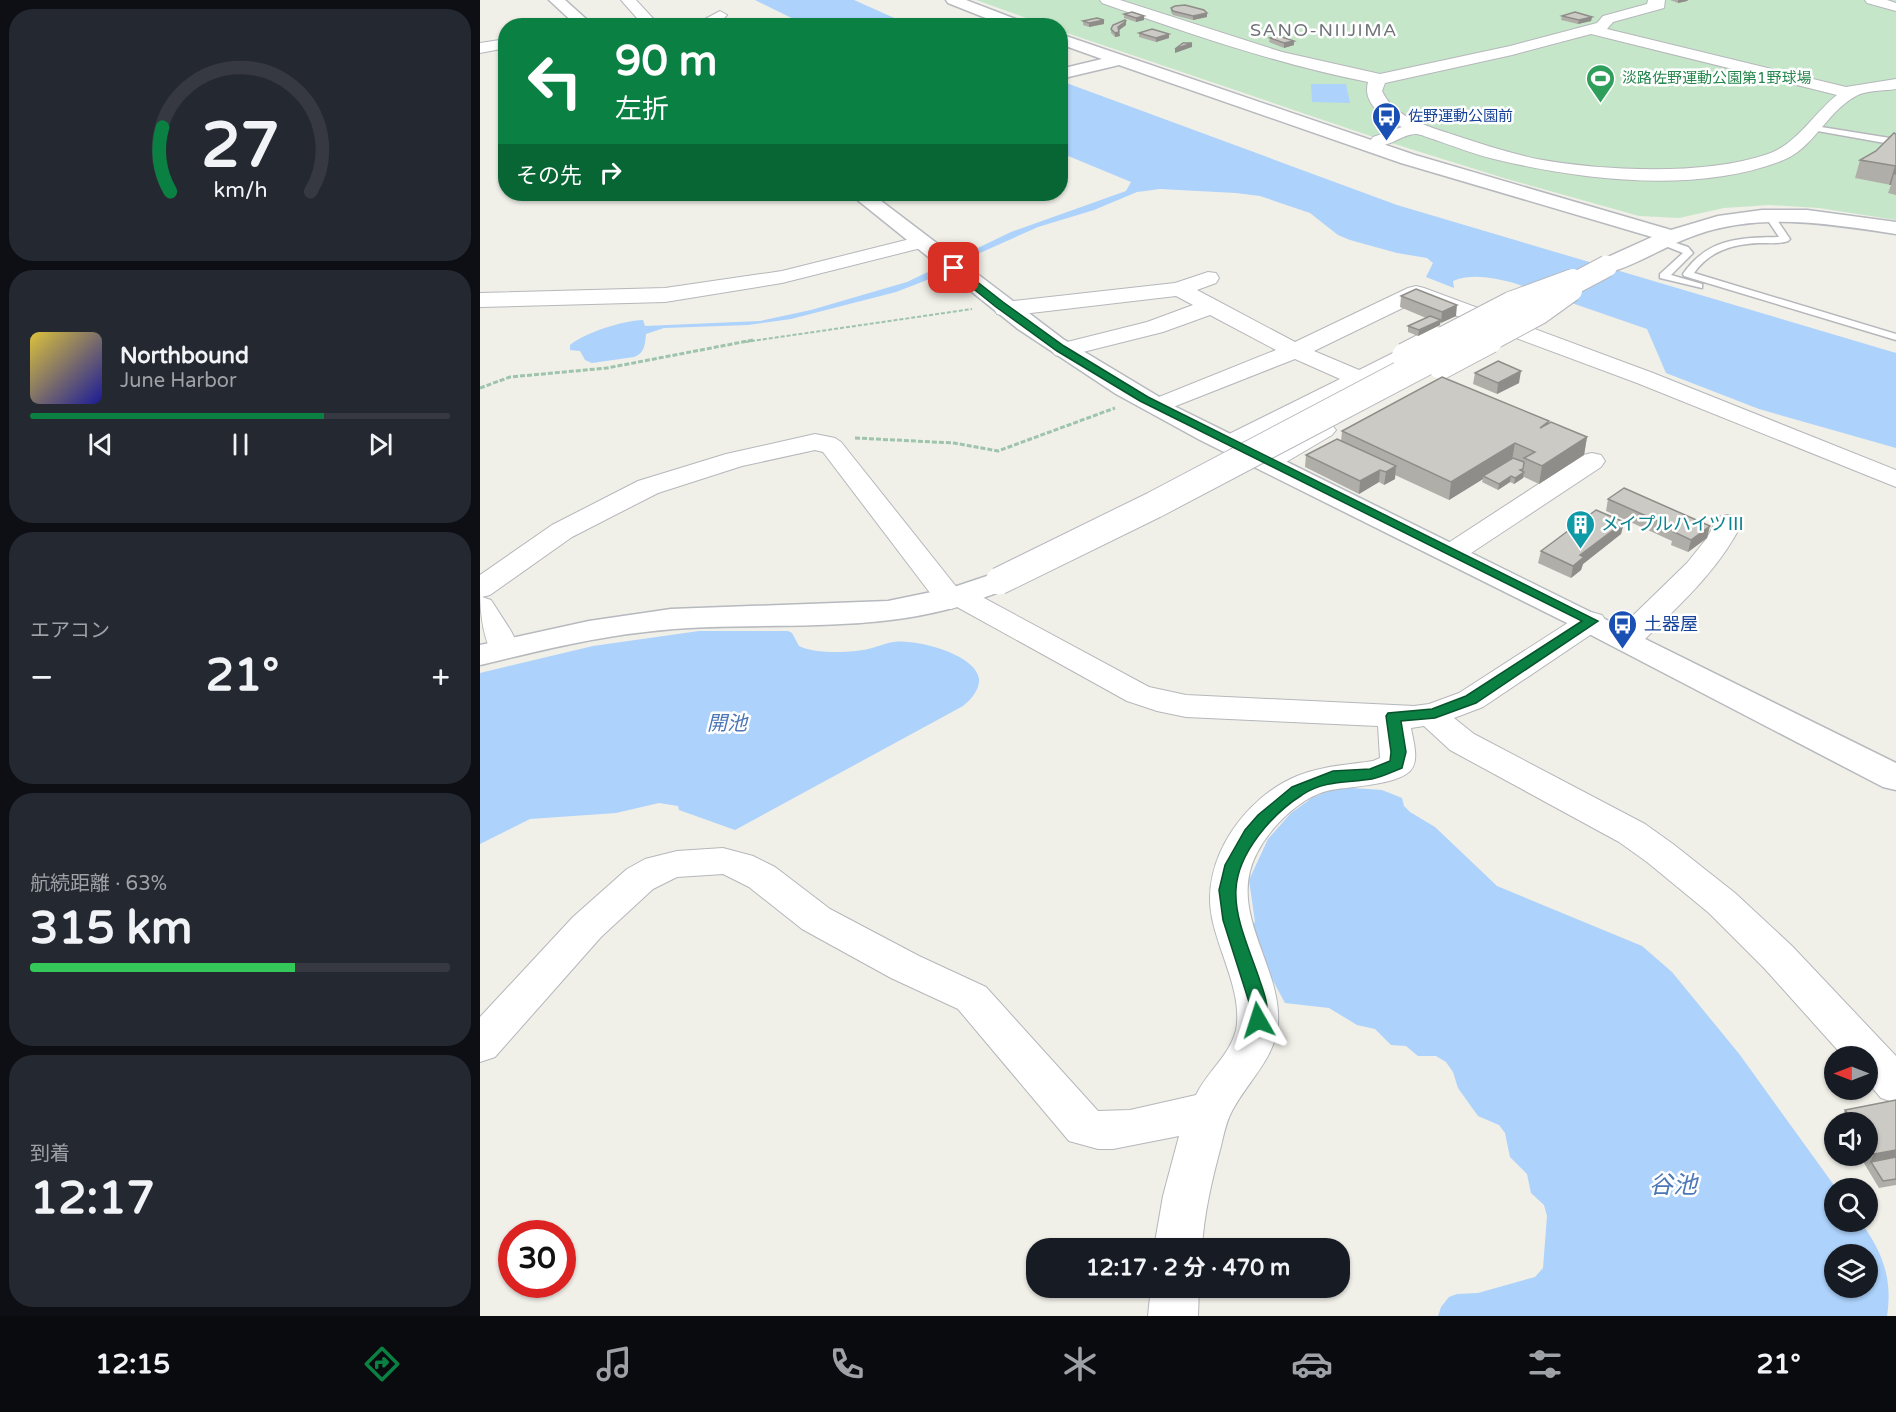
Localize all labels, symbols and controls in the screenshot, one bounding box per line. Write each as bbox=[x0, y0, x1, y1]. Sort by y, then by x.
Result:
district label: SANO-NIIJIMA bbox=[1250, 19, 1398, 41]
text: 90 m bbox=[615, 36, 717, 87]
icon: left bbox=[516, 42, 594, 120]
sports icon: 淡路佐野運動公園第1野球場 bbox=[1585, 62, 1617, 104]
place label: 淡路佐野運動公園第1野球場 bbox=[1622, 69, 1811, 87]
text: 左折 bbox=[615, 93, 669, 126]
bus stop icon: 佐野運動公園前 bbox=[1371, 100, 1403, 142]
place label: 佐野運動公園前 bbox=[1408, 107, 1513, 125]
text: 27 bbox=[201, 109, 279, 184]
icon: right bbox=[594, 156, 627, 189]
text: その先 bbox=[516, 163, 582, 189]
text: km/h bbox=[213, 178, 267, 204]
pin bbox=[928, 242, 979, 293]
icon: arrive bbox=[937, 251, 970, 284]
text: Northbound bbox=[120, 343, 249, 369]
text: June Harbor bbox=[120, 369, 237, 393]
icon: previous bbox=[84, 428, 117, 461]
icon: pause bbox=[224, 428, 257, 461]
icon: next bbox=[364, 428, 397, 461]
building icon: メイプルハイツⅢ bbox=[1564, 508, 1596, 550]
place label: メイプルハイツⅢ bbox=[1601, 513, 1745, 535]
bus stop icon: 土器屋 bbox=[1607, 608, 1639, 650]
place label: 土器屋 bbox=[1644, 613, 1698, 635]
text: エアコン bbox=[30, 619, 110, 643]
text: 21° bbox=[206, 649, 279, 703]
text: − bbox=[30, 658, 54, 697]
text: + bbox=[431, 658, 450, 697]
water label: 開池 bbox=[707, 712, 749, 736]
text: 航続距離 · 63% bbox=[30, 872, 167, 896]
text: 315 km bbox=[30, 902, 192, 956]
position arrow bbox=[1226, 988, 1290, 1052]
north arrow bbox=[1824, 1046, 1878, 1100]
map controls bbox=[1824, 1046, 1878, 1298]
button: sound bbox=[1824, 1112, 1878, 1166]
text: 到着 bbox=[30, 1142, 70, 1166]
water label: 谷池 bbox=[1649, 1171, 1699, 1200]
text: 12:17 bbox=[30, 1172, 155, 1226]
button: search bbox=[1824, 1178, 1878, 1232]
speed limit sign: 30 bbox=[498, 1220, 576, 1298]
button: layers bbox=[1824, 1244, 1878, 1298]
text: 12:17 · 2 分 · 470 m bbox=[1086, 1255, 1290, 1281]
icon: directions bbox=[361, 1343, 403, 1385]
icon: music bbox=[593, 1343, 635, 1385]
icon: phone bbox=[826, 1343, 868, 1385]
icon: climate bbox=[1059, 1343, 1101, 1385]
icon: car bbox=[1291, 1343, 1333, 1385]
icon: filters bbox=[1524, 1343, 1566, 1385]
text: 12:15 bbox=[95, 1348, 170, 1381]
text: 21° bbox=[1757, 1348, 1801, 1381]

